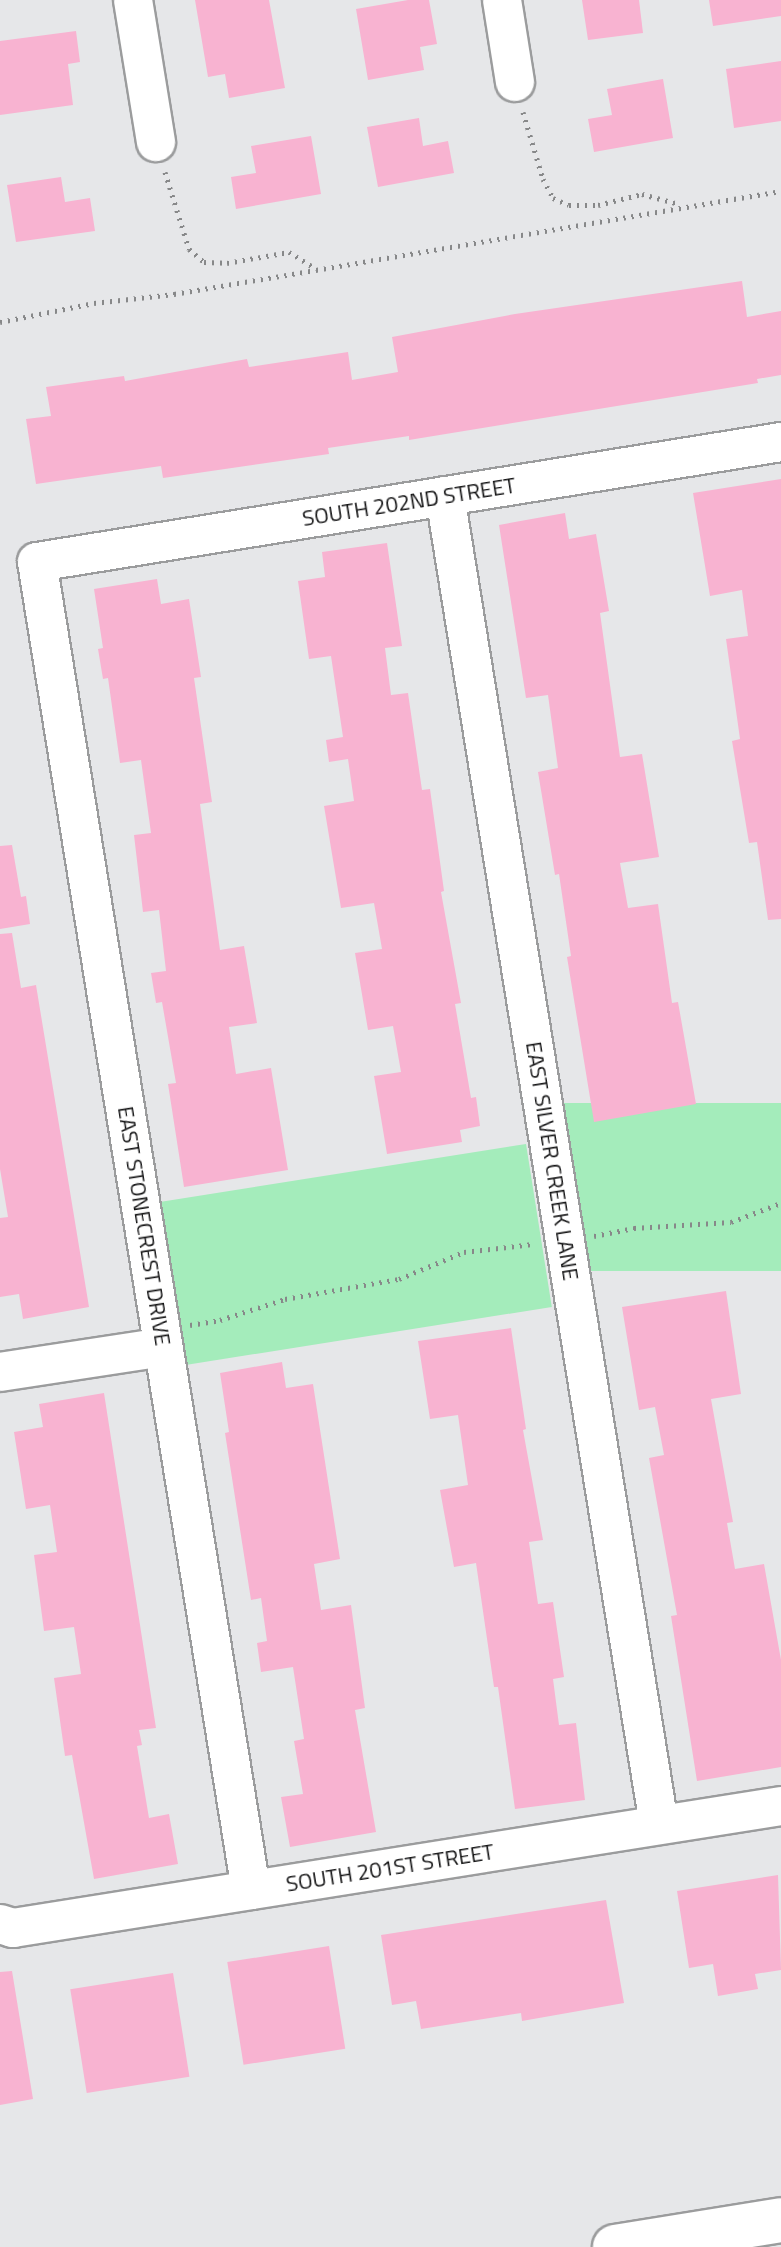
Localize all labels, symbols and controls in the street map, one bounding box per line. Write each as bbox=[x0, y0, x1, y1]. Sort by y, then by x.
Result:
street label: SOUTH 202ND STREET bbox=[300, 472, 518, 532]
street label: EAST SILVER CREEK LANE bbox=[520, 1040, 584, 1282]
street label: EAST STONECREST DRIVE bbox=[112, 1104, 176, 1348]
street label: SOUTH 201ST STREET bbox=[284, 1839, 496, 1897]

